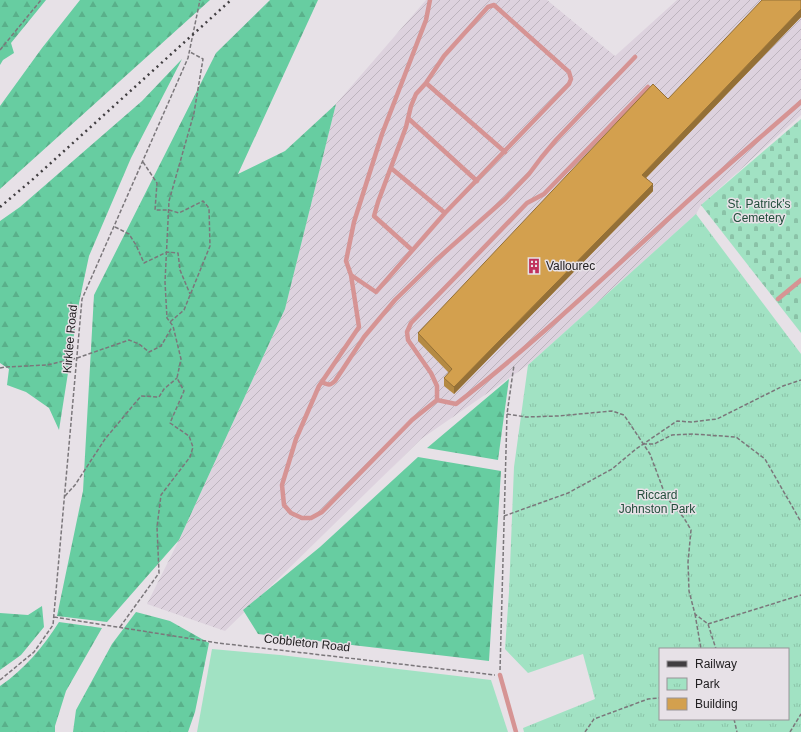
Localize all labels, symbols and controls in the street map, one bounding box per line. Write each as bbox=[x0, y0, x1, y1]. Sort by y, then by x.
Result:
park label: St. Patrick's Cemetery bbox=[728, 197, 790, 225]
building icon: Vallourec bbox=[525, 257, 543, 275]
place label: Vallourec bbox=[546, 259, 595, 273]
street label: Kirklee Road bbox=[60, 304, 80, 374]
park label: Riccard Johnston Park bbox=[619, 488, 696, 516]
street label: Cobbleton Road bbox=[263, 632, 351, 654]
legend bbox=[659, 648, 789, 720]
text: Railway bbox=[695, 657, 737, 671]
text: Park bbox=[695, 677, 721, 691]
text: Building bbox=[695, 697, 738, 711]

